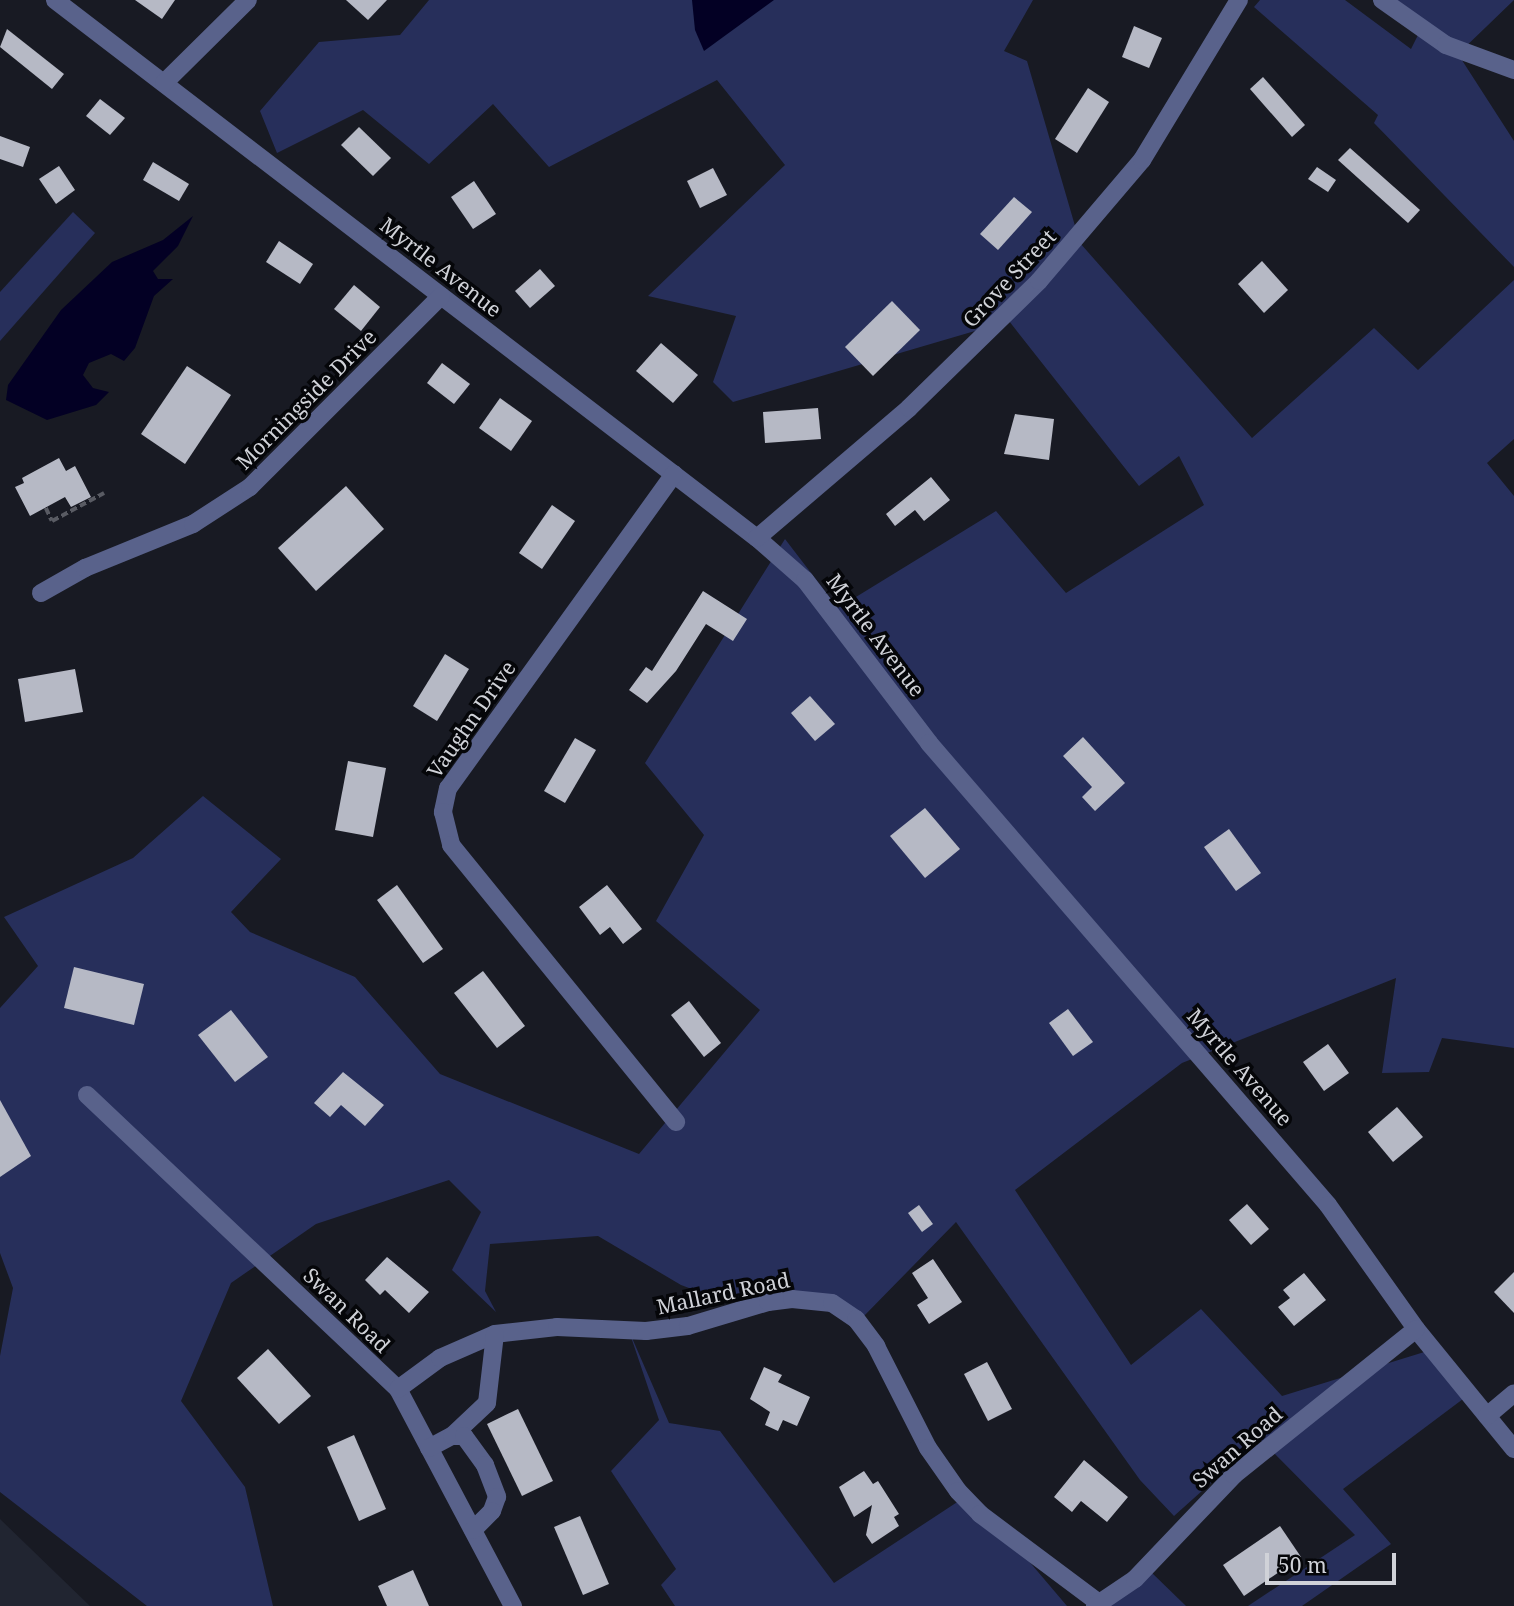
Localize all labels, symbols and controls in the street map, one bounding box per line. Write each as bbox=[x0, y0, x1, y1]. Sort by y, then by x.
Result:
street label: Myrtle Avenue bbox=[375, 212, 507, 322]
street label: Grove Street bbox=[957, 224, 1061, 332]
street label: Morningside Drive bbox=[231, 324, 381, 474]
street label: Myrtle Avenue bbox=[822, 569, 930, 701]
street label: Vaughn Drive bbox=[421, 656, 521, 782]
street label: Myrtle Avenue bbox=[1182, 1003, 1298, 1131]
street label: Swan Road bbox=[298, 1262, 396, 1358]
street label: Mallard Road bbox=[654, 1267, 792, 1319]
street label: Swan Road bbox=[1187, 1401, 1287, 1493]
scale bar bbox=[1269, 1540, 1400, 1584]
text: 50 m bbox=[1278, 1551, 1327, 1579]

